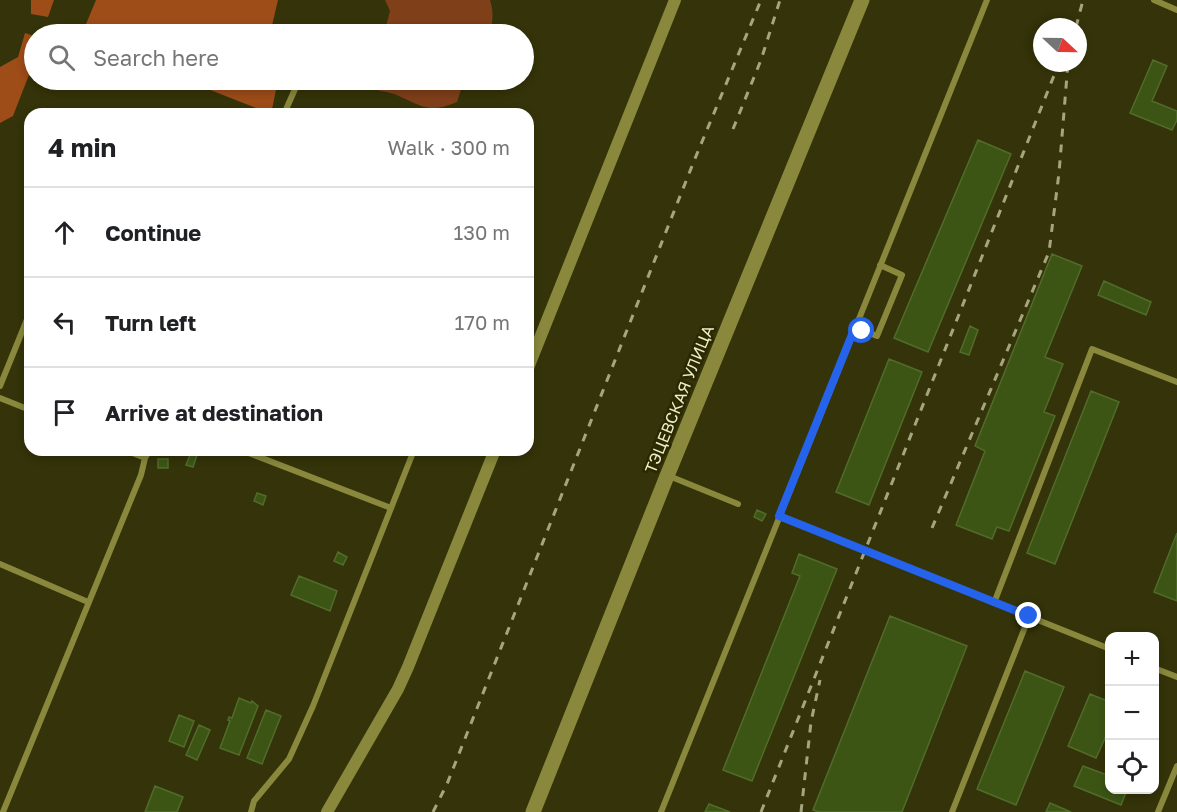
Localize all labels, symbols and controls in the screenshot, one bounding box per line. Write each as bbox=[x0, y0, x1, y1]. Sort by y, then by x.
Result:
north arrow bbox=[1033, 18, 1087, 72]
search box bbox=[24, 24, 534, 90]
icon: search bbox=[45, 41, 78, 74]
text: Search here bbox=[93, 44, 219, 71]
text: 4 min bbox=[48, 132, 116, 163]
text: Walk · 300 m bbox=[387, 135, 510, 159]
icon: ahead bbox=[48, 216, 81, 249]
text: Continue bbox=[105, 219, 201, 246]
text: 130 m bbox=[454, 220, 510, 244]
icon: left bbox=[48, 306, 81, 339]
text: Turn left bbox=[105, 309, 196, 336]
text: 170 m bbox=[455, 310, 510, 334]
route start bbox=[848, 317, 874, 343]
street label: ТЭЦЕВСКАЯ УЛИЦА bbox=[640, 322, 718, 476]
icon: arrive bbox=[48, 396, 81, 429]
text: Arrive at destination bbox=[105, 399, 323, 426]
route end bbox=[1015, 602, 1041, 628]
map controls bbox=[1105, 632, 1159, 794]
button: + bbox=[1105, 632, 1159, 686]
button: − bbox=[1105, 686, 1159, 740]
button: locate bbox=[1105, 740, 1159, 794]

